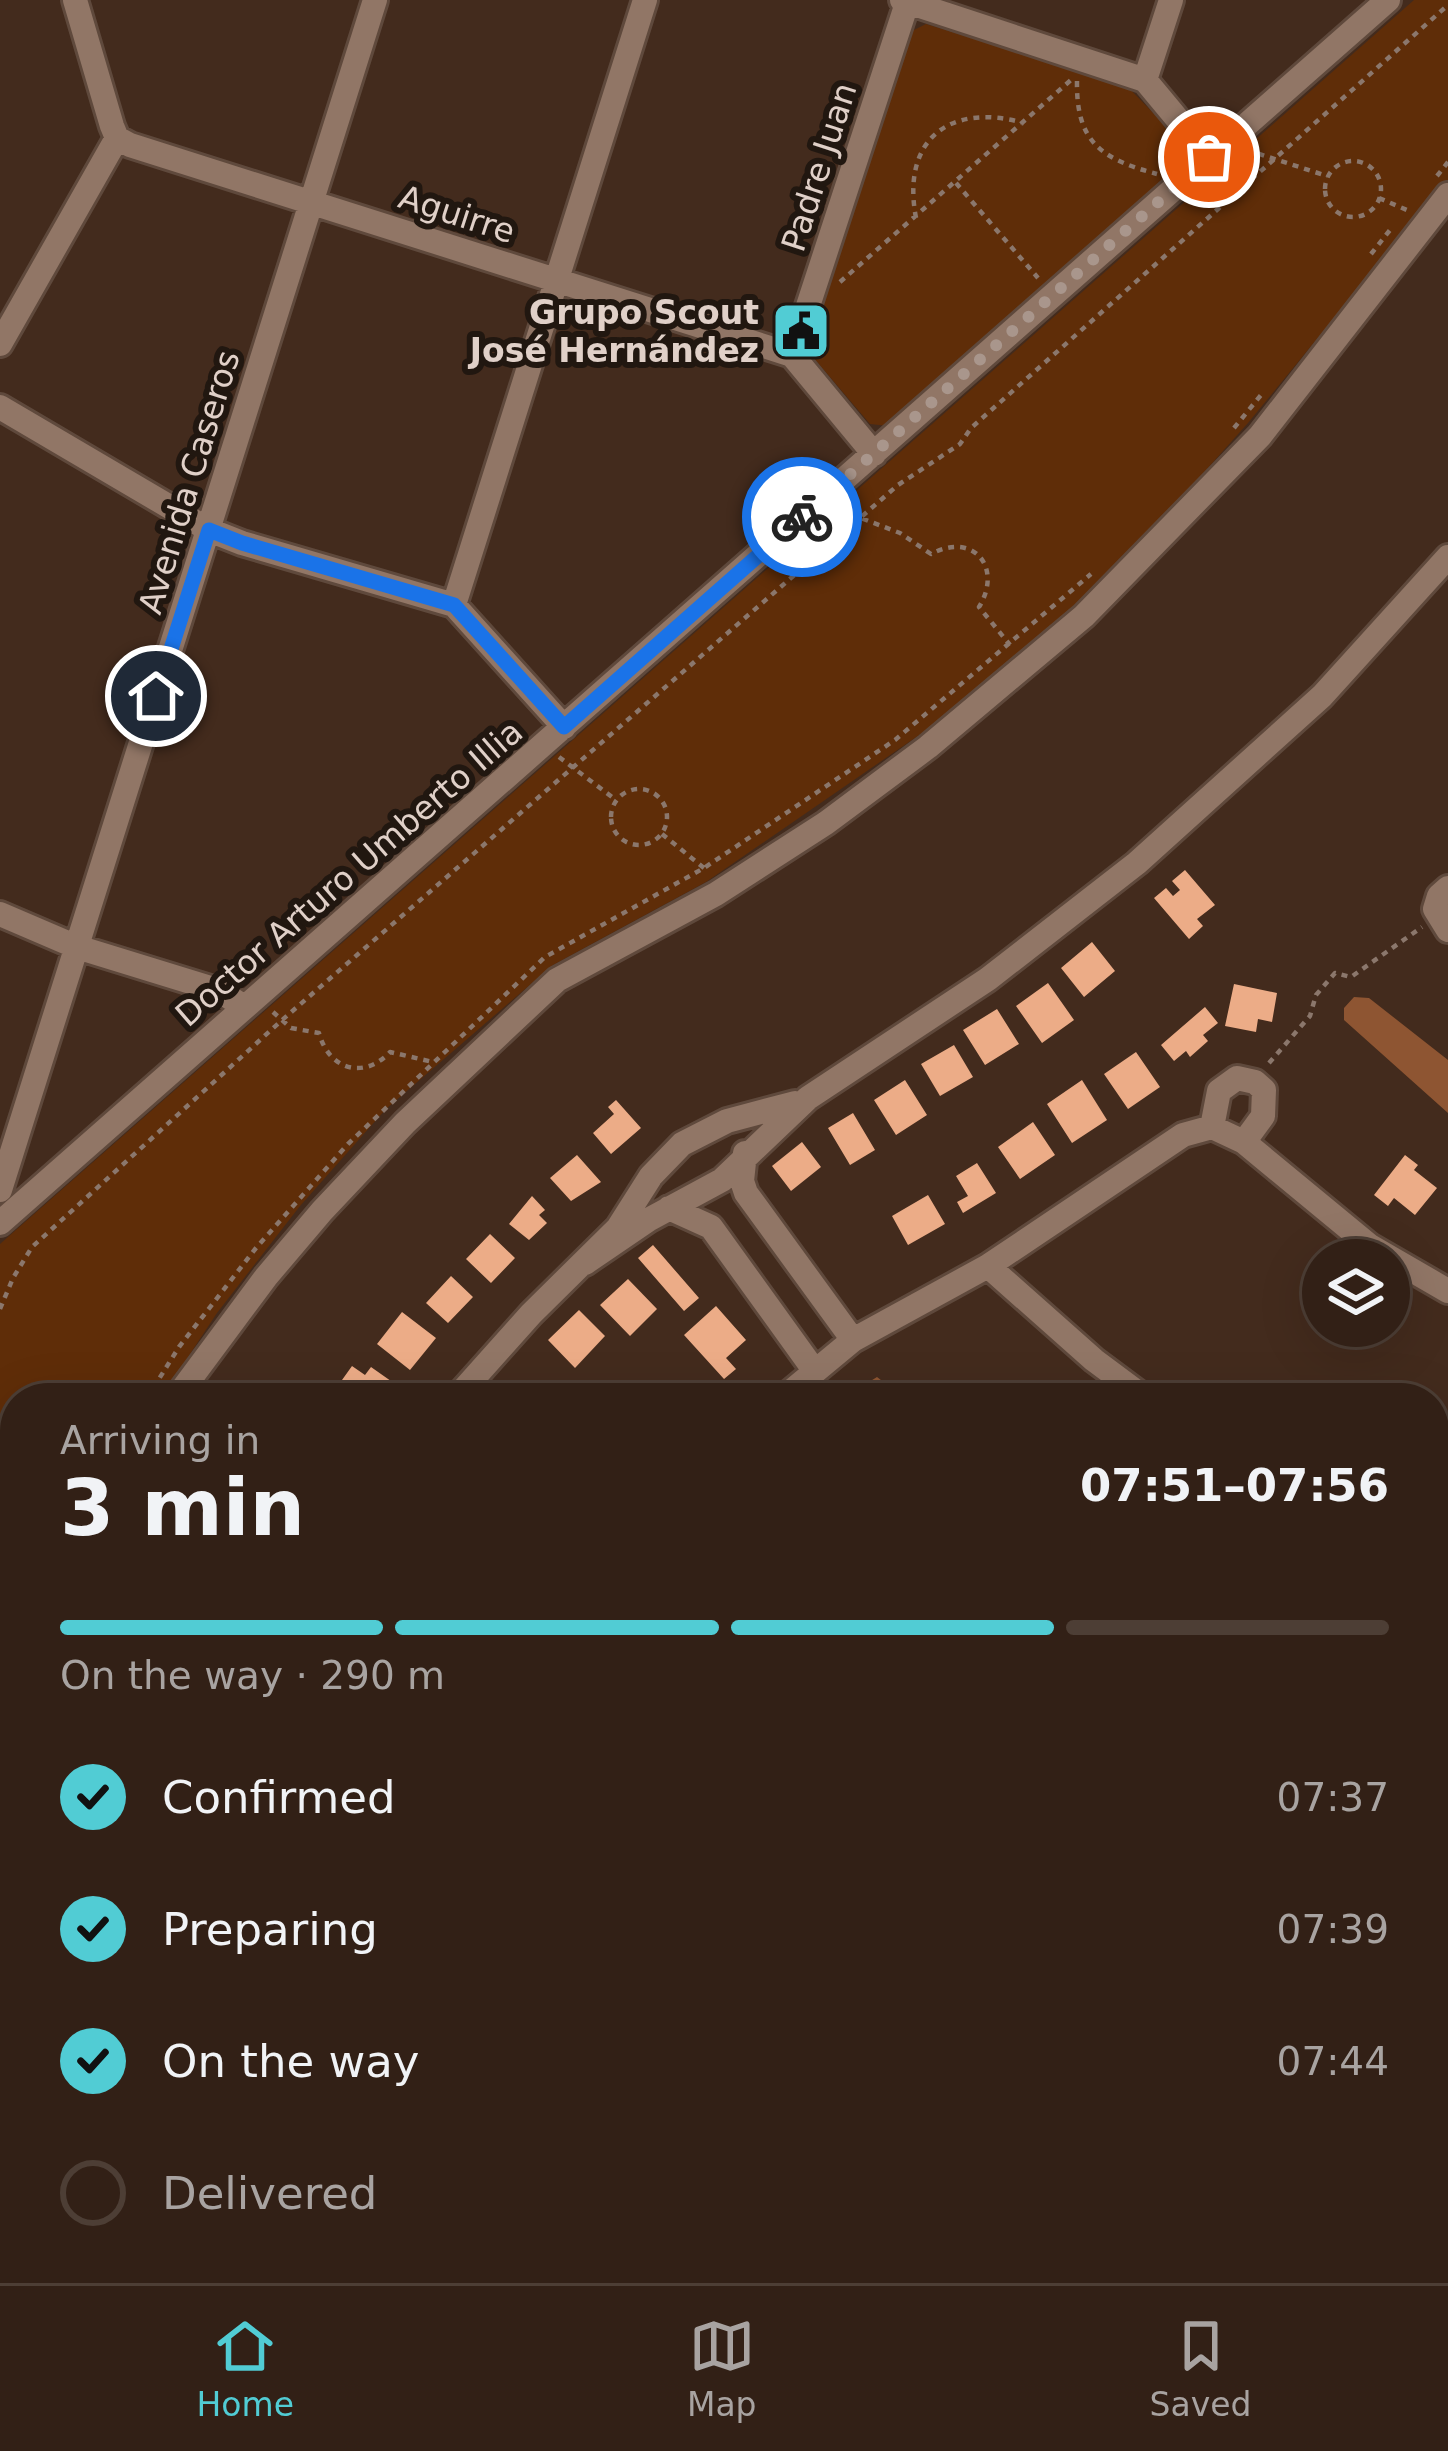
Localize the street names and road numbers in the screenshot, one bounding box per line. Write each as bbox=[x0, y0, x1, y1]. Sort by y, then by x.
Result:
street label: Padre Juan bbox=[773, 78, 865, 256]
street label: Aguirre bbox=[394, 177, 520, 251]
street label: Avenida Caseros bbox=[130, 346, 248, 618]
street label: Doctor Arturo Umberto Illia bbox=[168, 712, 530, 1034]

